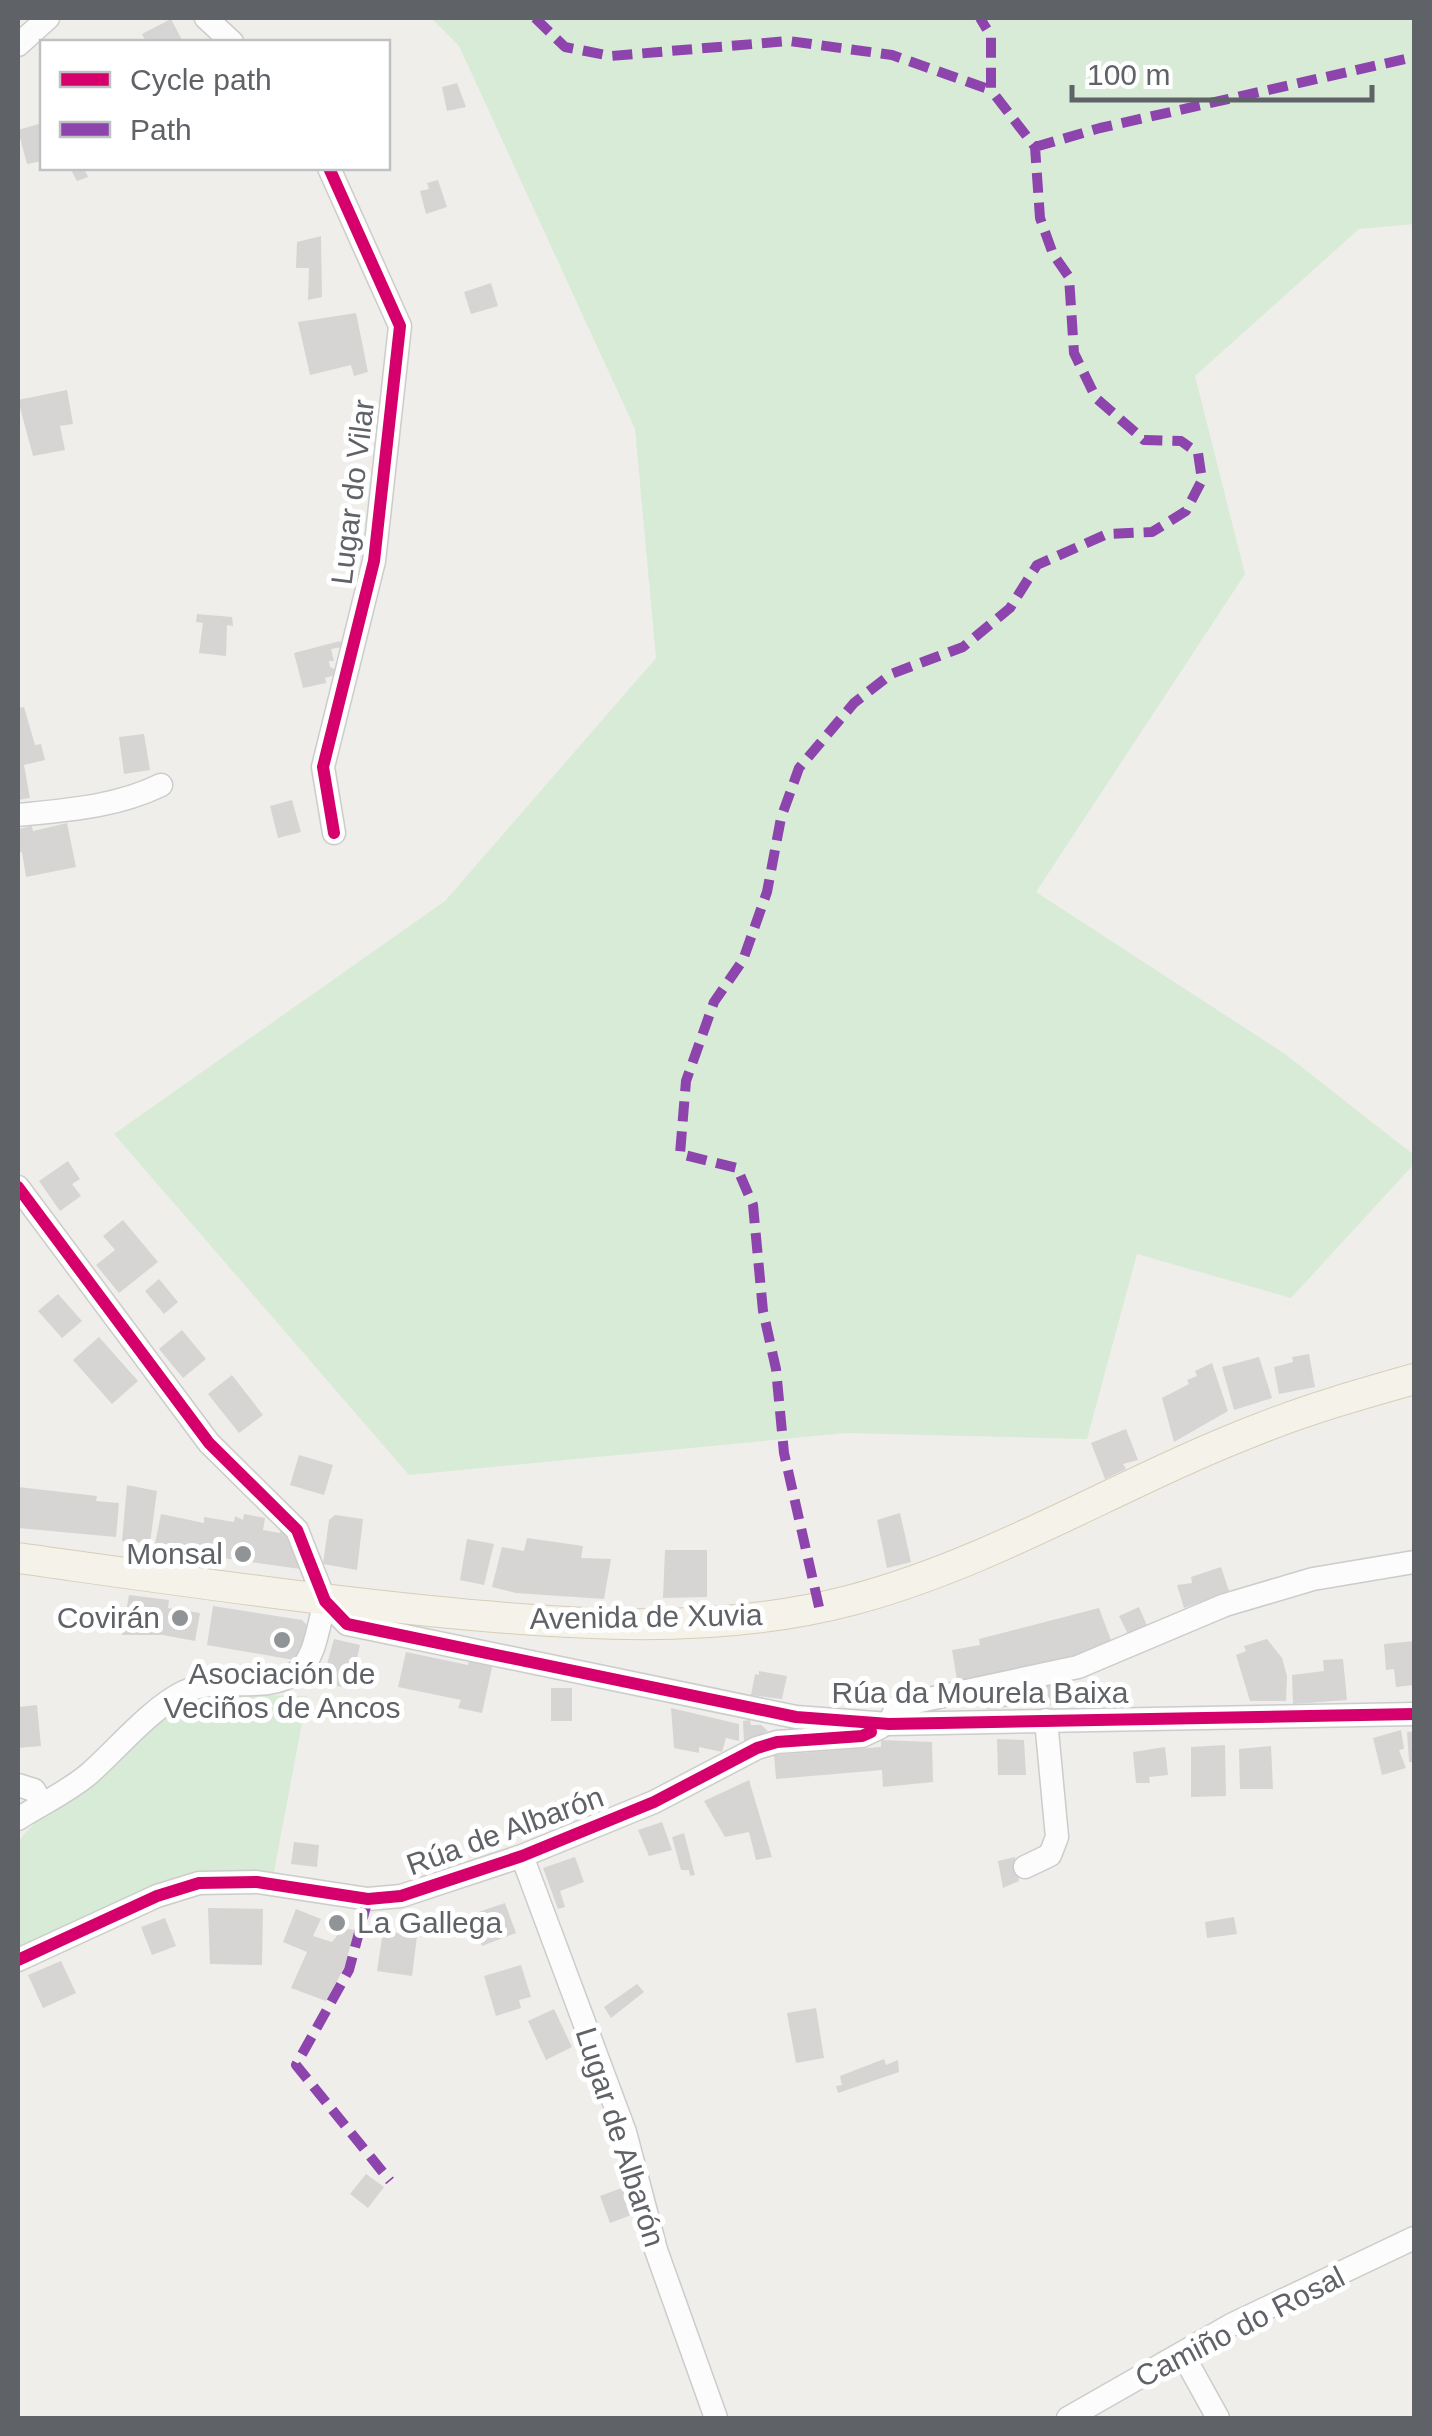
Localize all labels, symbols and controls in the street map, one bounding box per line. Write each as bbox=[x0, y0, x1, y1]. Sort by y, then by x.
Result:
legend bbox=[40, 40, 390, 170]
scale bar bbox=[1072, 40, 1372, 102]
text: 100 m bbox=[1087, 58, 1170, 91]
text: Cycle path bbox=[130, 63, 272, 96]
text: Path bbox=[130, 113, 192, 146]
street label: Lugar do Vilar bbox=[325, 397, 380, 586]
place label: Monsal bbox=[126, 1537, 223, 1570]
marker: Monsal bbox=[232, 1543, 254, 1565]
street label: Avenida de Xuvia bbox=[529, 1598, 763, 1635]
place label: Covirán bbox=[57, 1601, 160, 1634]
marker: Covirán bbox=[169, 1607, 191, 1629]
marker: Asociación de Veciños de Ancos bbox=[271, 1629, 293, 1651]
place label: Asociación de Veciños de Ancos bbox=[164, 1657, 400, 1724]
street label: Rúa da Mourela Baixa bbox=[832, 1676, 1129, 1709]
street label: Rúa de Albarón bbox=[402, 1780, 608, 1881]
place label: La Gallega bbox=[357, 1906, 502, 1939]
marker: La Gallega bbox=[326, 1912, 348, 1934]
street label: Lugar de Albarón bbox=[569, 2023, 671, 2251]
street label: Camiño do Rosal bbox=[1130, 2260, 1350, 2393]

